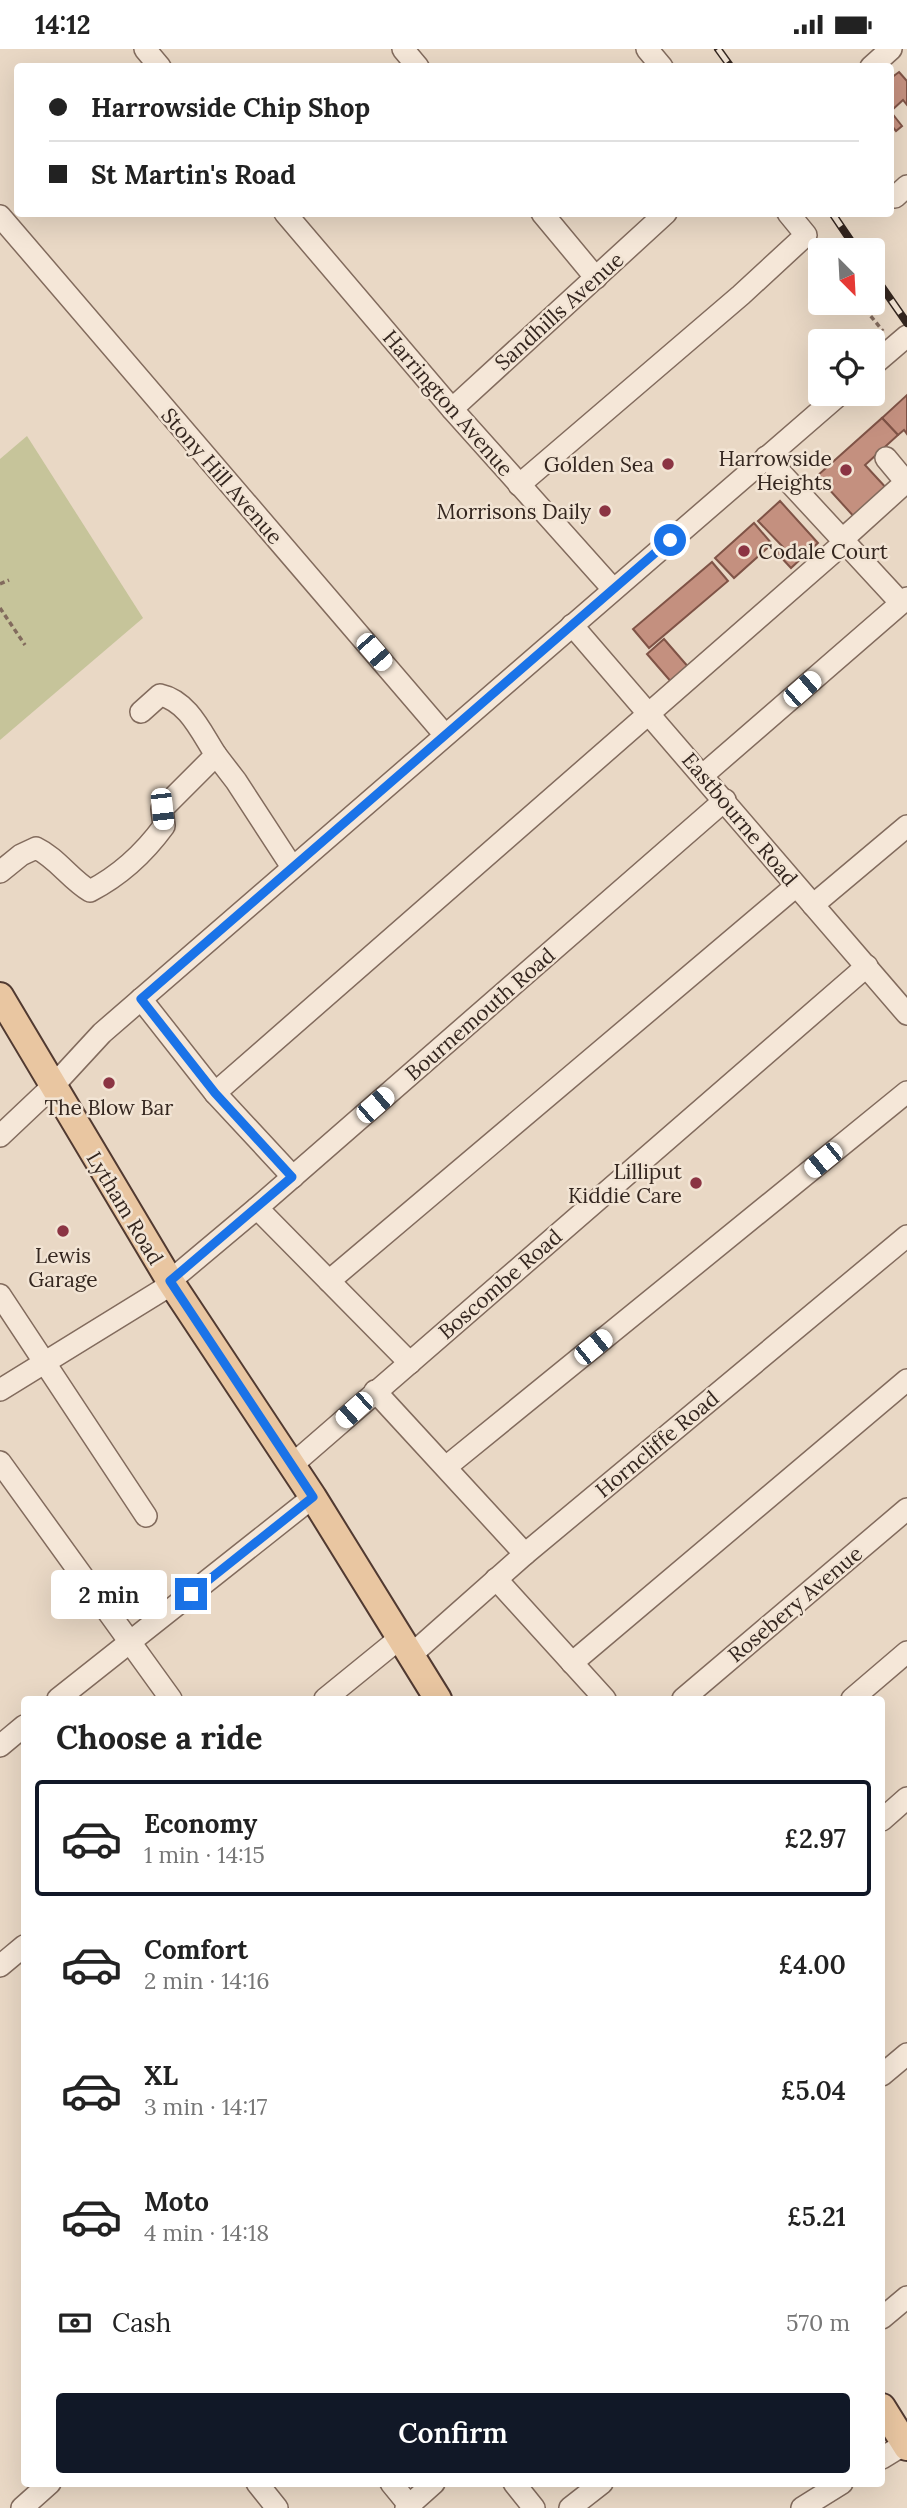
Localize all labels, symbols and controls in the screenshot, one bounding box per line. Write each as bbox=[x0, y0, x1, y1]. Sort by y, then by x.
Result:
text: 14:12 bbox=[35, 8, 91, 41]
text: Harrowside Chip Shop bbox=[91, 91, 370, 124]
text: St Martin's Road bbox=[91, 158, 296, 191]
north arrow bbox=[808, 238, 886, 315]
map controls bbox=[808, 238, 885, 406]
street label: Sandhills Avenue bbox=[489, 246, 629, 376]
street label: Harrington Avenue bbox=[377, 324, 519, 482]
button: locate bbox=[808, 329, 885, 406]
street label: Stony Hill Avenue bbox=[155, 402, 289, 550]
place label: Harrowside Heights bbox=[718, 445, 832, 496]
place label: Golden Sea bbox=[544, 451, 654, 478]
marker: Golden Sea bbox=[660, 456, 676, 472]
marker: Harrowside Heights bbox=[838, 462, 854, 478]
place label: Morrisons Daily bbox=[437, 498, 591, 525]
marker: Morrisons Daily bbox=[597, 503, 613, 519]
route start bbox=[654, 524, 686, 556]
place label: Codale Court bbox=[758, 538, 889, 565]
marker: Codale Court bbox=[736, 543, 752, 559]
car bbox=[353, 629, 396, 675]
car bbox=[780, 667, 825, 711]
street label: Eastbourne Road bbox=[676, 747, 804, 891]
car bbox=[150, 787, 175, 831]
street label: Bournemouth Road bbox=[400, 942, 560, 1086]
marker: The Blow Bar bbox=[101, 1075, 117, 1091]
car bbox=[353, 1083, 398, 1127]
place label: The Blow Bar bbox=[45, 1094, 173, 1121]
car bbox=[801, 1139, 846, 1181]
street label: Lytham Road bbox=[81, 1146, 169, 1270]
place label: Lilliput Kiddie Care bbox=[568, 1158, 683, 1209]
marker: Lilliput Kiddie Care bbox=[688, 1175, 704, 1191]
marker: Lewis Garage bbox=[55, 1223, 71, 1239]
street label: Boscombe Road bbox=[433, 1223, 567, 1345]
place label: Lewis Garage bbox=[28, 1242, 98, 1293]
car bbox=[571, 1326, 616, 1368]
street label: Horncliffe Road bbox=[590, 1385, 724, 1503]
car bbox=[332, 1388, 377, 1432]
street label: Rosebery Avenue bbox=[722, 1540, 868, 1668]
callout: 2 min bbox=[51, 1569, 166, 1619]
route end bbox=[175, 1578, 207, 1610]
text: 2 min bbox=[79, 1580, 139, 1609]
text: Choose a ride bbox=[56, 1717, 263, 1758]
icon: car bbox=[60, 1807, 123, 1870]
text: Economy bbox=[144, 1807, 257, 1840]
text: £2.97 bbox=[784, 1822, 846, 1855]
text: 1 min · 14:15 bbox=[144, 1840, 265, 1869]
icon: car bbox=[60, 1933, 123, 1996]
text: Comfort bbox=[144, 1933, 248, 1966]
text: £4.00 bbox=[779, 1948, 846, 1981]
text: 2 min · 14:16 bbox=[144, 1966, 270, 1995]
icon: car bbox=[60, 2059, 123, 2122]
text: XL bbox=[144, 2059, 178, 2092]
text: £5.04 bbox=[781, 2074, 846, 2107]
text: 3 min · 14:17 bbox=[144, 2092, 267, 2121]
icon: car bbox=[60, 2185, 123, 2248]
text: Moto bbox=[144, 2185, 209, 2218]
text: £5.21 bbox=[787, 2200, 846, 2233]
text: 4 min · 14:18 bbox=[144, 2218, 269, 2247]
icon: cash bbox=[56, 2304, 94, 2342]
text: Cash bbox=[112, 2306, 171, 2339]
text: 570 m bbox=[786, 2308, 850, 2337]
button: Confirm bbox=[56, 2393, 850, 2473]

